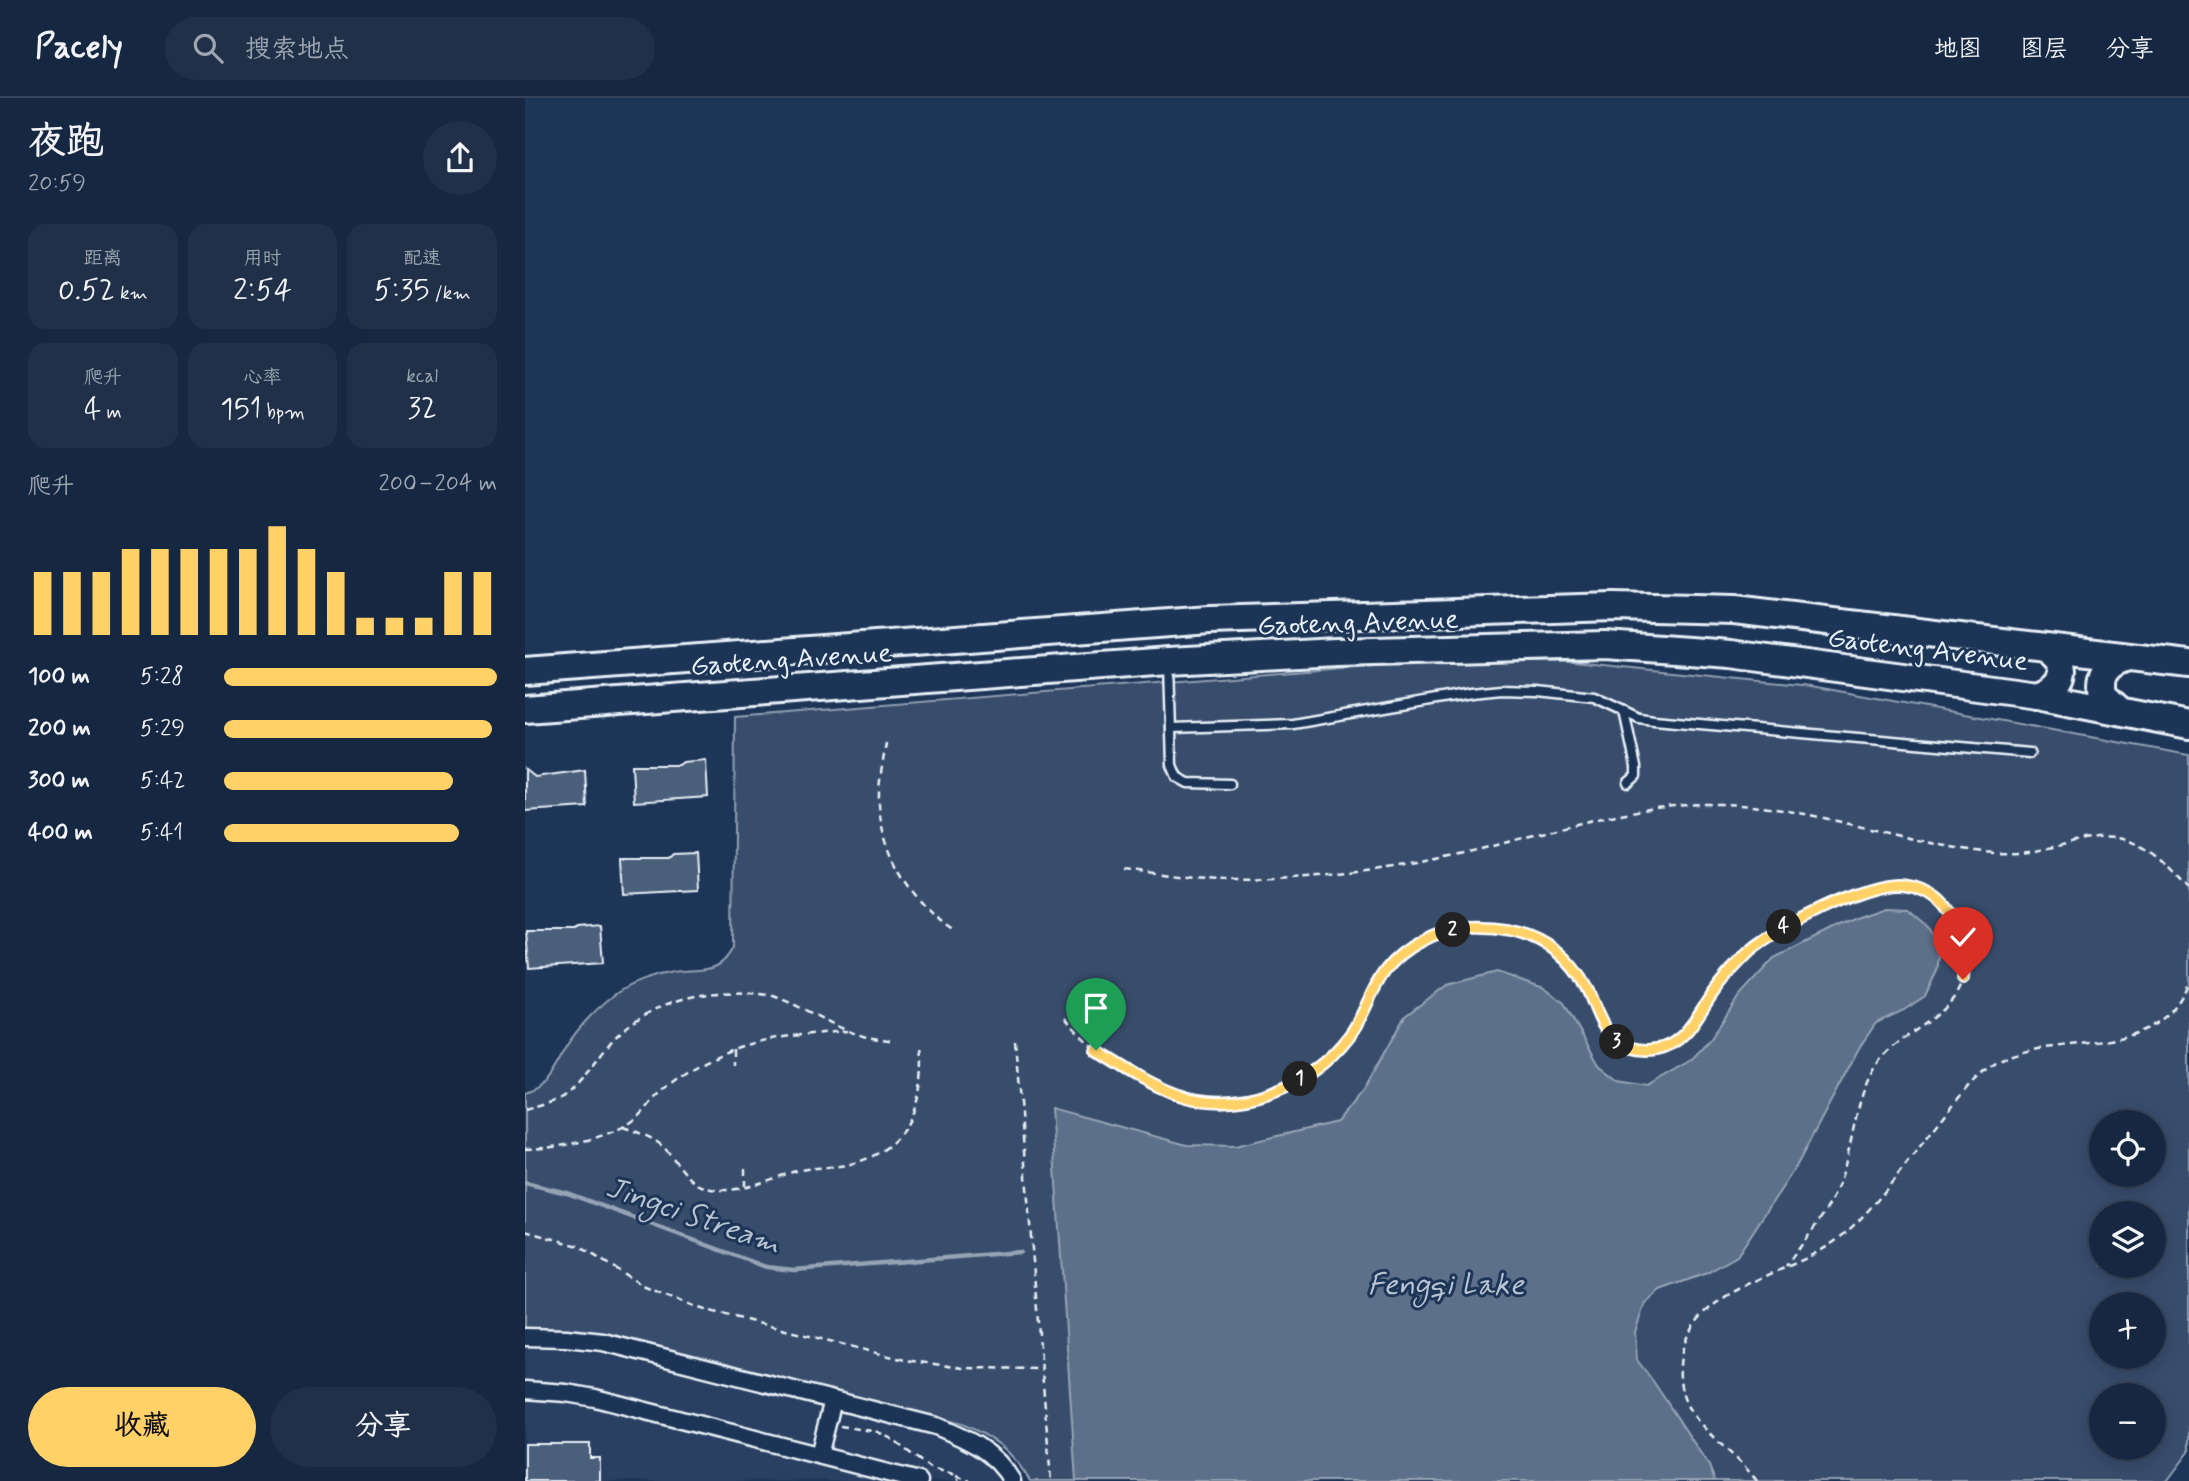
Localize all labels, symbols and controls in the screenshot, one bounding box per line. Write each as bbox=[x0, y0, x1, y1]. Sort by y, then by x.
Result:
search box bbox=[165, 17, 655, 80]
text: Pacely bbox=[35, 26, 123, 70]
icon: search bbox=[189, 29, 227, 67]
text: 搜索地点 bbox=[245, 33, 349, 67]
text: 地图 bbox=[1934, 34, 1982, 65]
text: 图层 bbox=[2020, 34, 2068, 65]
text: 分享 bbox=[2106, 34, 2154, 65]
text: 夜跑 bbox=[28, 118, 104, 167]
button: share bbox=[423, 121, 497, 195]
text: 20:59 bbox=[28, 169, 86, 199]
text: 距离 bbox=[84, 246, 122, 271]
text: 用时 bbox=[243, 246, 282, 271]
text: 配速 bbox=[403, 246, 441, 271]
text: 0.52 bbox=[58, 271, 115, 310]
text: 2:54 bbox=[233, 271, 292, 310]
text: 5:35 bbox=[374, 271, 429, 310]
text: km bbox=[115, 281, 148, 306]
text: /km bbox=[429, 281, 471, 306]
text: kcal bbox=[406, 364, 438, 389]
text: 爬升 bbox=[84, 365, 122, 390]
text: 心率 bbox=[243, 365, 282, 390]
text: 32 bbox=[407, 389, 437, 428]
text: 4 bbox=[84, 390, 101, 429]
text: 151 bbox=[220, 390, 261, 429]
text: m bbox=[101, 400, 122, 425]
text: bpm bbox=[261, 400, 305, 425]
text: 200–204 m bbox=[379, 469, 497, 499]
text: 爬升 bbox=[28, 472, 74, 502]
street label: Gaoteng Avenue bbox=[1257, 601, 1460, 646]
street label: Gaoteng Avenue bbox=[1825, 620, 2030, 681]
street label: Gaoteng Avenue bbox=[689, 635, 893, 686]
text: 100 m bbox=[28, 662, 90, 692]
text: 5:28 bbox=[140, 662, 184, 692]
text: 200 m bbox=[28, 714, 91, 744]
text: 5:29 bbox=[140, 714, 185, 744]
text: 300 m bbox=[28, 766, 90, 796]
text: 5:42 bbox=[140, 766, 185, 796]
text: 400 m bbox=[28, 818, 93, 848]
text: 5:41 bbox=[140, 818, 183, 848]
pin bbox=[1933, 907, 1993, 979]
pin: 4 bbox=[1767, 910, 1801, 944]
pin: 2 bbox=[1436, 912, 1471, 948]
text: 4 bbox=[1778, 914, 1789, 939]
text: 2 bbox=[1448, 917, 1457, 942]
icon: check bbox=[1944, 918, 1982, 956]
pin bbox=[1066, 978, 1126, 1050]
icon: arrive bbox=[1077, 989, 1115, 1027]
pin: 3 bbox=[1599, 1024, 1635, 1060]
text: 3 bbox=[1612, 1029, 1621, 1054]
pin: 1 bbox=[1283, 1062, 1317, 1096]
text: 1 bbox=[1295, 1066, 1304, 1091]
map controls bbox=[2089, 1110, 2166, 1460]
button: locate bbox=[2089, 1110, 2166, 1187]
water label: Jingci Stream bbox=[600, 1168, 786, 1267]
button: layers bbox=[2089, 1201, 2166, 1278]
water label: Fengqi Lake bbox=[1368, 1266, 1526, 1308]
button: + bbox=[2089, 1292, 2166, 1369]
button: − bbox=[2089, 1383, 2166, 1460]
button: 收藏 bbox=[28, 1387, 256, 1467]
button: 分享 bbox=[270, 1387, 497, 1467]

